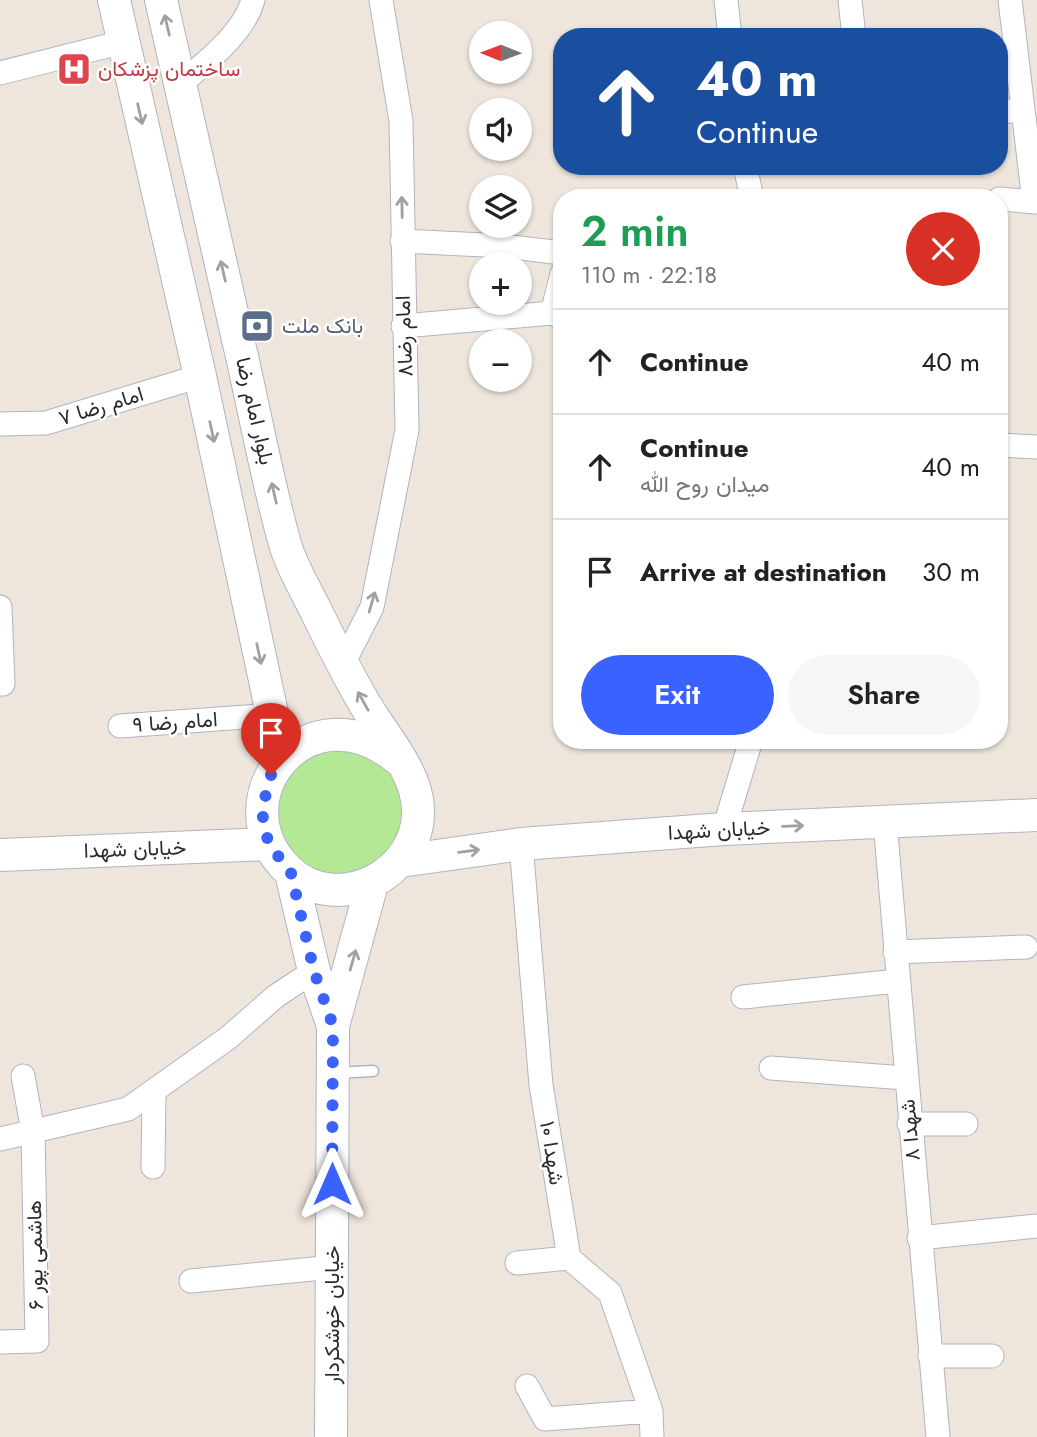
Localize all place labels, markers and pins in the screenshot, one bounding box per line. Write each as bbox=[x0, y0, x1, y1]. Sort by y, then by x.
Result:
hospital icon: ساختمان پزشکان bbox=[55, 50, 93, 88]
place label: ساختمان پزشکان bbox=[98, 54, 240, 84]
bank icon: بانک ملت bbox=[238, 307, 276, 345]
place label: بانک ملت bbox=[282, 311, 363, 341]
pin bbox=[241, 703, 301, 775]

